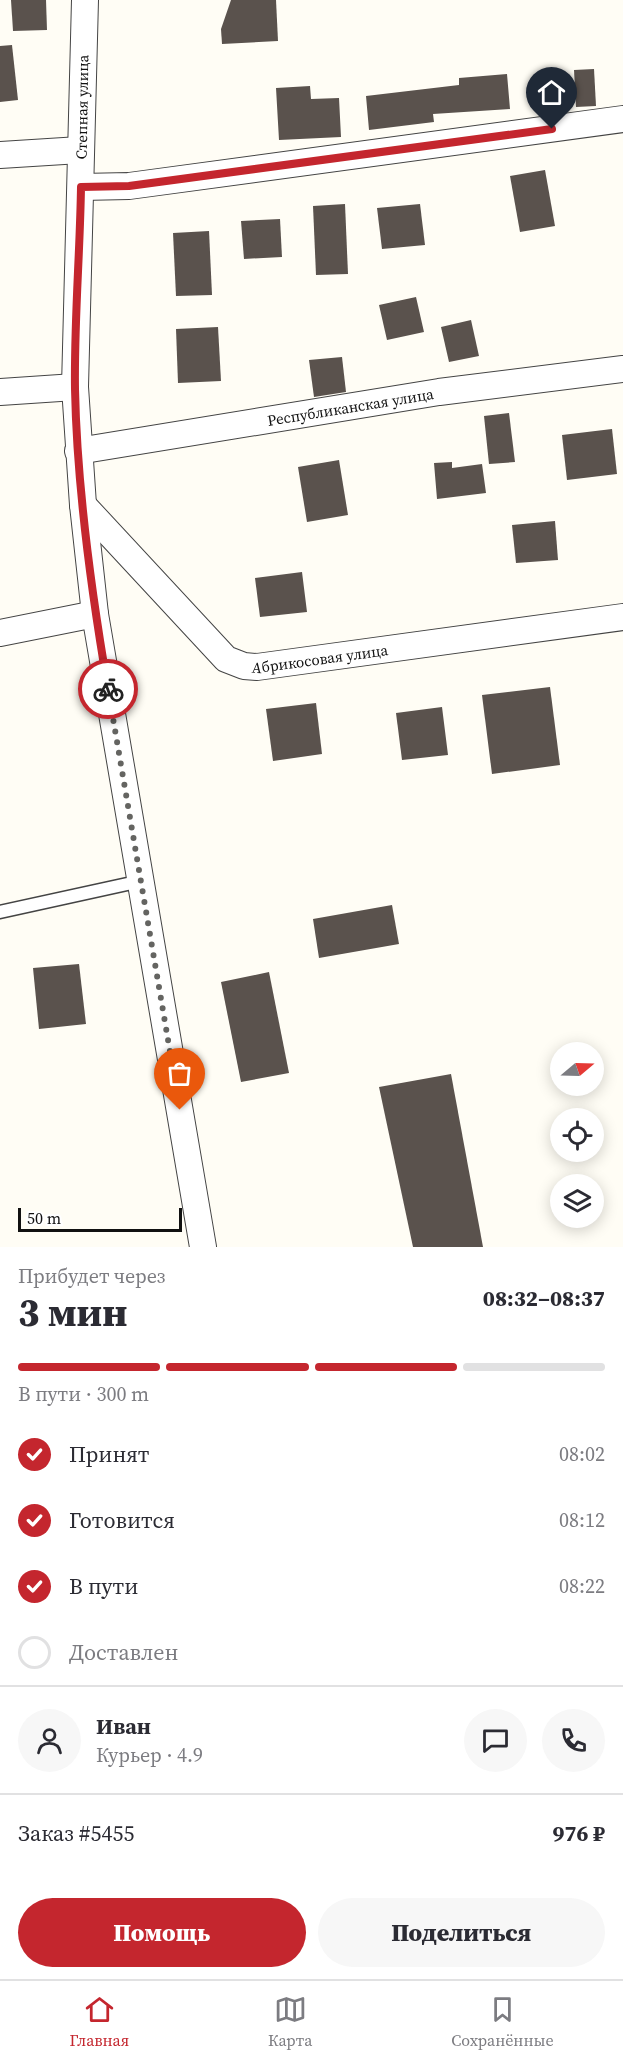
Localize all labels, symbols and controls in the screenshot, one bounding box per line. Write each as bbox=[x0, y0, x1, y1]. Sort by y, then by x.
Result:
street label: Степная улица bbox=[71, 54, 93, 159]
pin bbox=[526, 67, 577, 129]
icon: home bbox=[535, 76, 568, 109]
street label: Республиканская улица bbox=[266, 382, 435, 430]
street label: Абрикосовая улица bbox=[251, 639, 390, 678]
courier bbox=[78, 659, 138, 719]
icon: bike bbox=[92, 673, 125, 706]
north arrow bbox=[550, 1042, 604, 1096]
map controls bbox=[550, 1042, 604, 1228]
pin bbox=[154, 1048, 205, 1110]
icon: bag bbox=[163, 1057, 196, 1090]
button: locate bbox=[550, 1108, 604, 1162]
button: layers bbox=[550, 1174, 604, 1228]
scale bar bbox=[18, 1205, 182, 1232]
text: 50 m bbox=[27, 1207, 61, 1229]
text: Прибудет через bbox=[18, 1262, 165, 1290]
text: 08:32–08:37 bbox=[483, 1283, 605, 1313]
text: 3 мин bbox=[18, 1286, 127, 1339]
text: В пути · 300 m bbox=[18, 1380, 149, 1408]
icon: check bbox=[18, 1438, 51, 1471]
text: Принят bbox=[69, 1439, 149, 1469]
text: 08:02 bbox=[559, 1440, 605, 1468]
icon: check bbox=[18, 1504, 51, 1537]
text: Готовится bbox=[69, 1505, 175, 1535]
text: 08:12 bbox=[559, 1506, 605, 1534]
icon: check bbox=[18, 1570, 51, 1603]
text: В пути bbox=[69, 1571, 138, 1601]
text: 08:22 bbox=[559, 1572, 605, 1600]
text: Доставлен bbox=[69, 1637, 179, 1667]
button: person bbox=[18, 1709, 81, 1772]
button: chat bbox=[464, 1709, 527, 1772]
button: phone bbox=[542, 1709, 605, 1772]
text: Иван bbox=[96, 1711, 151, 1741]
text: Курьер · 4.9 bbox=[96, 1741, 203, 1769]
text: Заказ #5455 bbox=[18, 1818, 134, 1848]
text: 976 ₽ bbox=[553, 1818, 605, 1848]
button: Помощь bbox=[18, 1898, 306, 1967]
button: Поделиться bbox=[318, 1898, 605, 1967]
tab: Главная bbox=[69, 1993, 129, 2051]
tab: Карта bbox=[268, 1993, 312, 2051]
tab: Сохранённые bbox=[451, 1993, 554, 2051]

